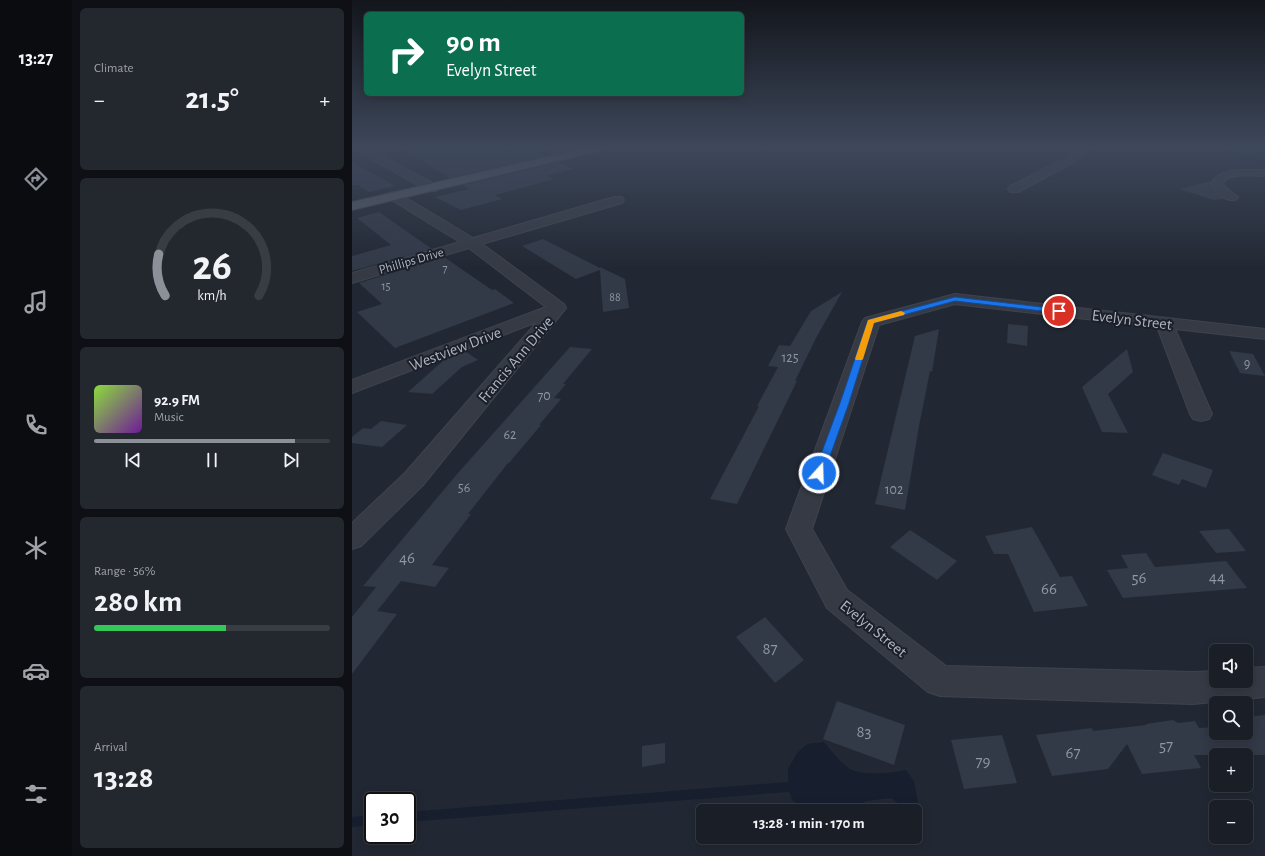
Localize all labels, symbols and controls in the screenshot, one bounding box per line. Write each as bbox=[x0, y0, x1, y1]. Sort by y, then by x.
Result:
icon: right bbox=[380, 28, 432, 80]
text: 90 m bbox=[446, 29, 501, 57]
text: 13:27 bbox=[19, 50, 53, 68]
text: Climate bbox=[94, 62, 133, 75]
text: Evelyn Street bbox=[446, 62, 537, 80]
text: 21.5° bbox=[185, 84, 239, 114]
text: − bbox=[94, 89, 105, 111]
text: + bbox=[319, 89, 330, 111]
icon: directions bbox=[22, 165, 50, 193]
text: 26 bbox=[192, 246, 232, 287]
street label: Phillips Drive bbox=[377, 246, 445, 277]
house number: 7 bbox=[442, 262, 448, 274]
house number: 15 bbox=[381, 280, 391, 292]
icon: music bbox=[22, 288, 50, 316]
text: km/h bbox=[197, 289, 227, 303]
house number: 88 bbox=[609, 291, 621, 303]
pin bbox=[1042, 294, 1076, 328]
icon: arrive bbox=[1048, 300, 1070, 322]
street label: Evelyn Street bbox=[1091, 307, 1173, 334]
street label: Francis Ann Drive bbox=[475, 314, 556, 406]
street label: Westview Drive bbox=[407, 324, 503, 374]
house number: 125 bbox=[781, 351, 799, 365]
house number: 9 bbox=[1244, 357, 1250, 371]
house number: 70 bbox=[537, 389, 551, 403]
text: 92.9 FM bbox=[154, 393, 200, 408]
icon: phone bbox=[22, 411, 50, 439]
text: Music bbox=[154, 411, 184, 424]
house number: 62 bbox=[504, 428, 516, 442]
icon: previous bbox=[122, 449, 144, 471]
icon: pause bbox=[201, 449, 223, 471]
icon: next bbox=[280, 449, 302, 471]
position arrow bbox=[798, 452, 840, 494]
house number: 56 bbox=[458, 481, 470, 495]
house number: 102 bbox=[885, 483, 903, 497]
icon: climate bbox=[22, 534, 50, 562]
house number: 46 bbox=[399, 549, 415, 566]
text: Range · 56% bbox=[94, 565, 155, 578]
house number: 44 bbox=[1209, 568, 1225, 585]
house number: 56 bbox=[1131, 569, 1147, 586]
house number: 66 bbox=[1041, 580, 1057, 597]
text: 280 km bbox=[94, 587, 182, 617]
street label: Evelyn Street bbox=[836, 597, 910, 661]
house number: 87 bbox=[762, 640, 778, 657]
map controls bbox=[1209, 644, 1253, 844]
button: sound bbox=[1209, 644, 1253, 688]
icon: car bbox=[22, 657, 50, 685]
button: search bbox=[1209, 696, 1253, 740]
house number: 83 bbox=[856, 723, 872, 740]
house number: 57 bbox=[1159, 737, 1173, 754]
text: Arrival bbox=[94, 741, 127, 754]
house number: 67 bbox=[1065, 744, 1081, 761]
button: + bbox=[1209, 748, 1253, 792]
house number: 79 bbox=[975, 753, 991, 770]
text: 13:28 bbox=[94, 763, 154, 793]
icon: filters bbox=[22, 780, 50, 808]
speed limit sign: 30 bbox=[364, 792, 416, 844]
button: − bbox=[1209, 800, 1253, 844]
text: 13:28 · 1 min · 170 m bbox=[753, 816, 865, 831]

